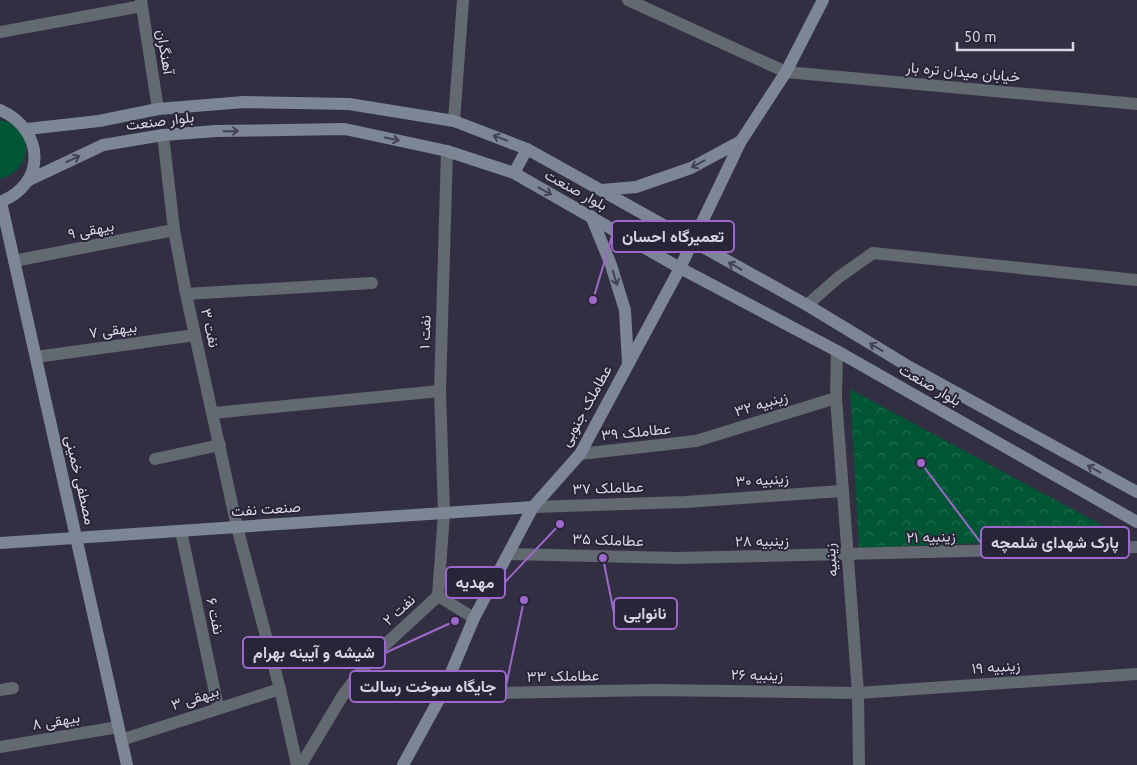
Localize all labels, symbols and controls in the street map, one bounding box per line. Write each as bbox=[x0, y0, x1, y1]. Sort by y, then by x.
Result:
scale bar bbox=[957, 20, 1073, 52]
text: 50 m bbox=[964, 27, 997, 46]
street label: آهنگران bbox=[153, 28, 179, 77]
street label: خیابان میدان تره بار bbox=[904, 57, 1021, 86]
street label: بلوار صنعت bbox=[125, 107, 195, 134]
one-way arrow bbox=[222, 126, 239, 136]
one-way arrow bbox=[493, 133, 508, 143]
one-way arrow bbox=[384, 135, 400, 144]
one-way arrow bbox=[65, 154, 80, 164]
one-way arrow bbox=[691, 159, 706, 169]
street label: بلوار صنعت bbox=[542, 165, 611, 215]
one-way arrow bbox=[538, 186, 553, 196]
street label: بیهقی ۹ bbox=[66, 216, 116, 244]
callout: تعمیرگاه احسان bbox=[612, 221, 734, 252]
text: تعمیرگاه احسان bbox=[622, 226, 724, 247]
one-way arrow bbox=[728, 261, 743, 271]
one-way arrow bbox=[611, 270, 621, 286]
street label: نفت ۳ bbox=[197, 306, 224, 349]
street label: نفت ۱ bbox=[414, 315, 435, 349]
street label: بیهقی ۷ bbox=[88, 317, 138, 343]
one-way arrow bbox=[870, 341, 884, 351]
street label: بلوار صنعت bbox=[896, 359, 965, 410]
street label: عطاملک جنوبی bbox=[555, 362, 617, 450]
street label: زینبیه ۳۲ bbox=[732, 386, 790, 421]
street label: عطاملک ۳۹ bbox=[600, 418, 672, 445]
street label: مصطفی خمینی bbox=[60, 433, 100, 527]
one-way arrow bbox=[1087, 464, 1102, 474]
street label: زینبیه ۳۰ bbox=[735, 468, 789, 491]
street label: عطاملک ۳۷ bbox=[572, 477, 644, 498]
street label: صنعت نفت bbox=[230, 497, 301, 520]
street label: زینبیه ۲۱ bbox=[906, 526, 956, 547]
callout: پارک شهدای شلمچه bbox=[981, 527, 1129, 558]
street label: عطاملک ۳۵ bbox=[572, 529, 644, 550]
street label: زینبیه ۲۸ bbox=[735, 531, 789, 550]
text: پارک شهدای شلمچه bbox=[991, 532, 1119, 554]
street label: زینبیه bbox=[820, 543, 841, 577]
callout: مهدیه bbox=[446, 567, 505, 598]
text: مهدیه bbox=[456, 572, 495, 593]
street label: نفت ۲ bbox=[378, 590, 419, 629]
street label: نفت ۶ bbox=[202, 596, 229, 636]
callout: نانوایی bbox=[614, 598, 677, 629]
text: نانوایی bbox=[623, 603, 667, 624]
callout: شیشه و آیینه بهرام bbox=[243, 637, 385, 668]
text: شیشه و آیینه بهرام bbox=[253, 642, 375, 663]
street label: زینبیه ۱۹ bbox=[971, 655, 1021, 678]
street label: عطاملک ۳۳ bbox=[527, 665, 600, 686]
street label: زینبیه ۲۶ bbox=[731, 665, 783, 684]
callout: جایگاه سوخت رسالت bbox=[350, 671, 506, 702]
text: جایگاه سوخت رسالت bbox=[360, 676, 496, 697]
street label: بیهقی ۳ bbox=[168, 681, 222, 715]
street label: بیهقی ۸ bbox=[31, 707, 81, 735]

